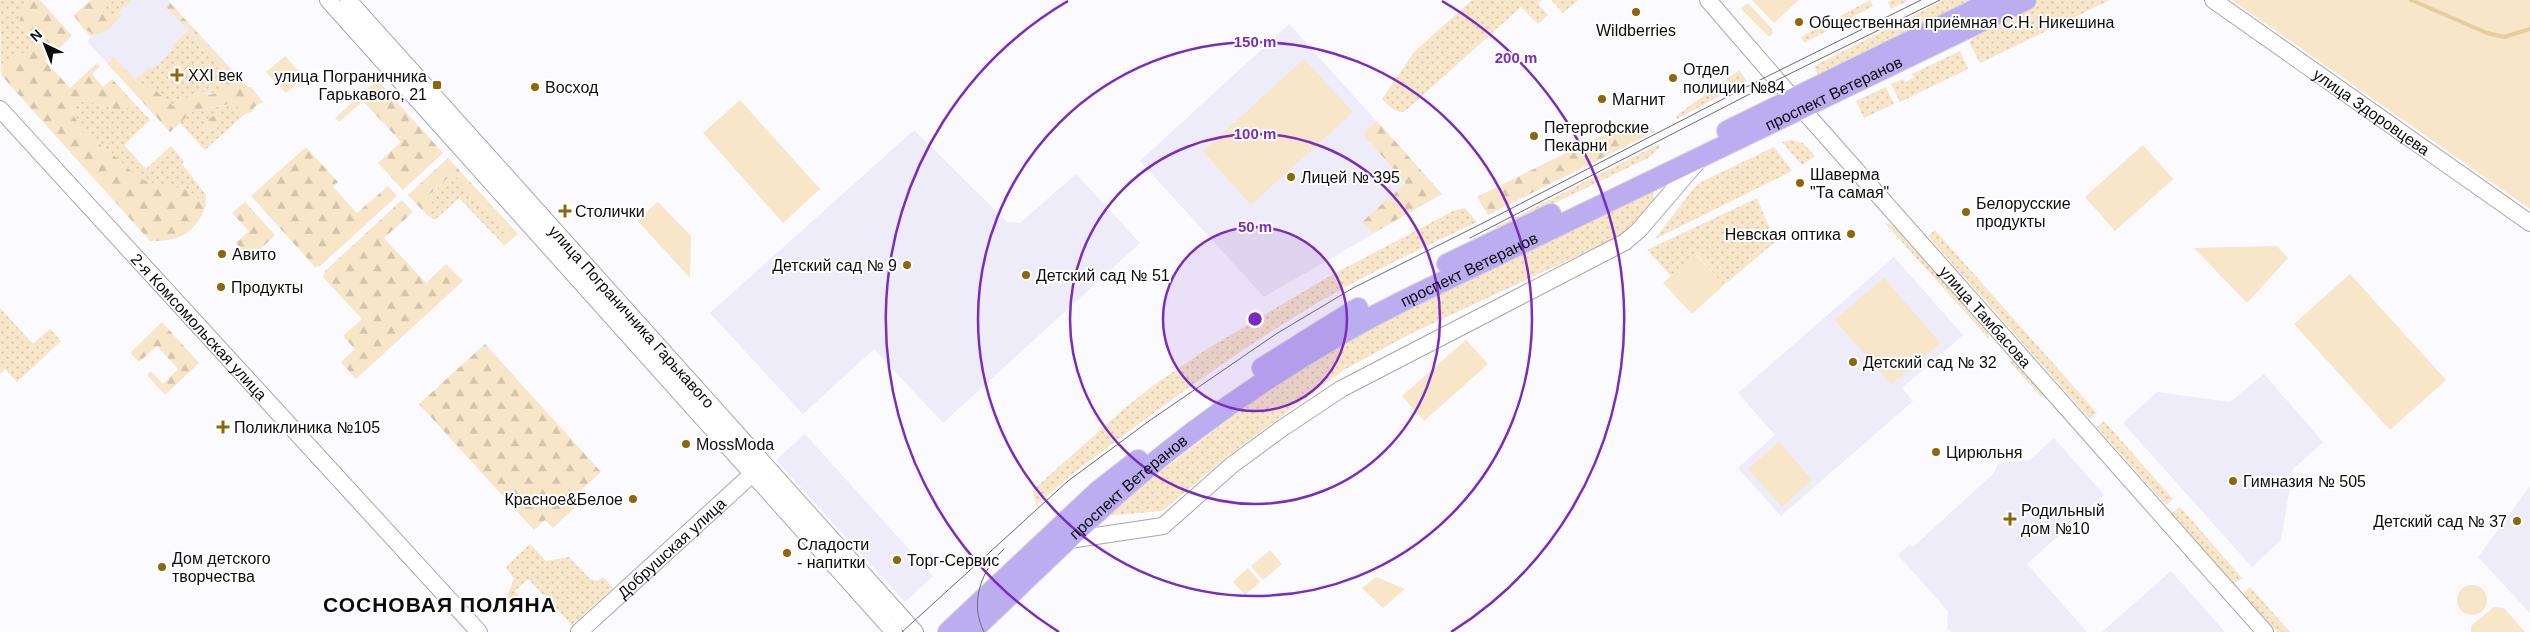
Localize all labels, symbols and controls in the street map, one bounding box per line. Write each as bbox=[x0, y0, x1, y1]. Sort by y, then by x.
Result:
marker: Wildberries bbox=[1630, 6, 1642, 18]
place label: Общественная приёмная С.Н. Никешина bbox=[1809, 14, 2115, 31]
marker: Общественная приёмная С.Н. Никешина bbox=[1793, 16, 1805, 28]
north arrow bbox=[20, 20, 70, 70]
place label: Wildberries bbox=[1596, 22, 1676, 39]
text: N bbox=[27, 26, 45, 45]
text: 150 m bbox=[1234, 33, 1276, 50]
text: 200 m bbox=[1495, 49, 1537, 66]
street label: проспект Ветеранов bbox=[1762, 53, 1905, 134]
place label: Отдел полиции №84 bbox=[1683, 61, 1785, 96]
street label: улица Здоровцева bbox=[2310, 65, 2433, 159]
place label: XXI век bbox=[188, 67, 243, 84]
marker: XXI век bbox=[170, 68, 184, 82]
place label: улица Пограничника Гарькавого, 21 bbox=[274, 68, 427, 103]
marker: Отдел полиции №84 bbox=[1667, 72, 1679, 84]
marker: улица Пограничника Гарькавого, 21 bbox=[431, 79, 443, 91]
place label: Восход bbox=[545, 79, 599, 96]
marker: Восход bbox=[529, 81, 541, 93]
place label: Магнит bbox=[1612, 91, 1666, 108]
marker: Магнит bbox=[1596, 93, 1608, 105]
place label: Петергофские Пекарни bbox=[1544, 119, 1649, 154]
text: 100 m bbox=[1234, 125, 1276, 142]
marker: Петергофские Пекарни bbox=[1528, 130, 1540, 142]
place label: Шаверма "Та самая" bbox=[1810, 166, 1889, 201]
place label: Лицей № 395 bbox=[1301, 169, 1400, 186]
marker: Лицей № 395 bbox=[1285, 171, 1297, 183]
marker: Шаверма "Та самая" bbox=[1794, 177, 1806, 189]
place label: Белорусские продукты bbox=[1976, 195, 2071, 230]
place label: Столички bbox=[575, 203, 645, 220]
marker: Столички bbox=[559, 205, 571, 217]
marker: Белорусские продукты bbox=[1960, 206, 1972, 218]
text: 50 m bbox=[1238, 218, 1272, 235]
street label: улица Пограничника Гарькавого bbox=[545, 222, 718, 411]
place label: Невская оптика bbox=[1725, 226, 1841, 243]
marker: Невская оптика bbox=[1845, 228, 1857, 240]
street label: проспект Ветеранов bbox=[1398, 229, 1540, 310]
place label: Авито bbox=[232, 246, 276, 263]
marker: Авито bbox=[216, 248, 228, 260]
street label: 2-я Комсомольская улица bbox=[128, 250, 270, 404]
place label: Детский сад № 9 bbox=[772, 257, 897, 274]
marker: Детский сад № 9 bbox=[901, 259, 913, 271]
street label: улица Тамбасова bbox=[1936, 263, 2035, 371]
place label: Детский сад № 51 bbox=[1036, 267, 1170, 284]
marker: Детский сад № 51 bbox=[1020, 269, 1032, 281]
place label: Продукты bbox=[231, 279, 303, 296]
marker: Продукты bbox=[215, 281, 227, 293]
centre of rings bbox=[1246, 310, 1264, 328]
place label: Детский сад № 32 bbox=[1863, 354, 1997, 371]
marker: Детский сад № 32 bbox=[1847, 356, 1859, 368]
place label: Поликлиника №105 bbox=[234, 419, 380, 436]
marker: Поликлиника №105 bbox=[216, 420, 230, 434]
street label: проспект Ветеранов bbox=[1066, 432, 1191, 543]
place label: MossModa bbox=[696, 436, 774, 453]
marker: MossModa bbox=[680, 438, 692, 450]
place label: Цирюльня bbox=[1946, 444, 2023, 461]
marker: Цирюльня bbox=[1930, 446, 1942, 458]
place label: Гимназия № 505 bbox=[2243, 473, 2366, 490]
marker: Гимназия № 505 bbox=[2227, 475, 2239, 487]
place label: Красное&Белое bbox=[504, 491, 623, 508]
marker: Красное&Белое bbox=[627, 493, 639, 505]
street label: Добрушская улица bbox=[614, 495, 729, 602]
place label: Родильный дом №10 bbox=[2021, 502, 2105, 537]
marker: Родильный дом №10 bbox=[2003, 512, 2017, 526]
place label: Детский сад № 37 bbox=[2373, 513, 2507, 530]
marker: Детский сад № 37 bbox=[2511, 515, 2523, 527]
place label: Сладости - напитки bbox=[797, 536, 869, 571]
marker: Сладости - напитки bbox=[781, 547, 793, 559]
place label: Дом детского творчества bbox=[172, 550, 271, 585]
place label: Торг-Сервис bbox=[907, 552, 999, 569]
marker: Торг-Сервис bbox=[891, 554, 903, 566]
marker: Дом детского творчества bbox=[156, 561, 168, 573]
district label: СОСНОВАЯ ПОЛЯНА bbox=[323, 593, 557, 616]

